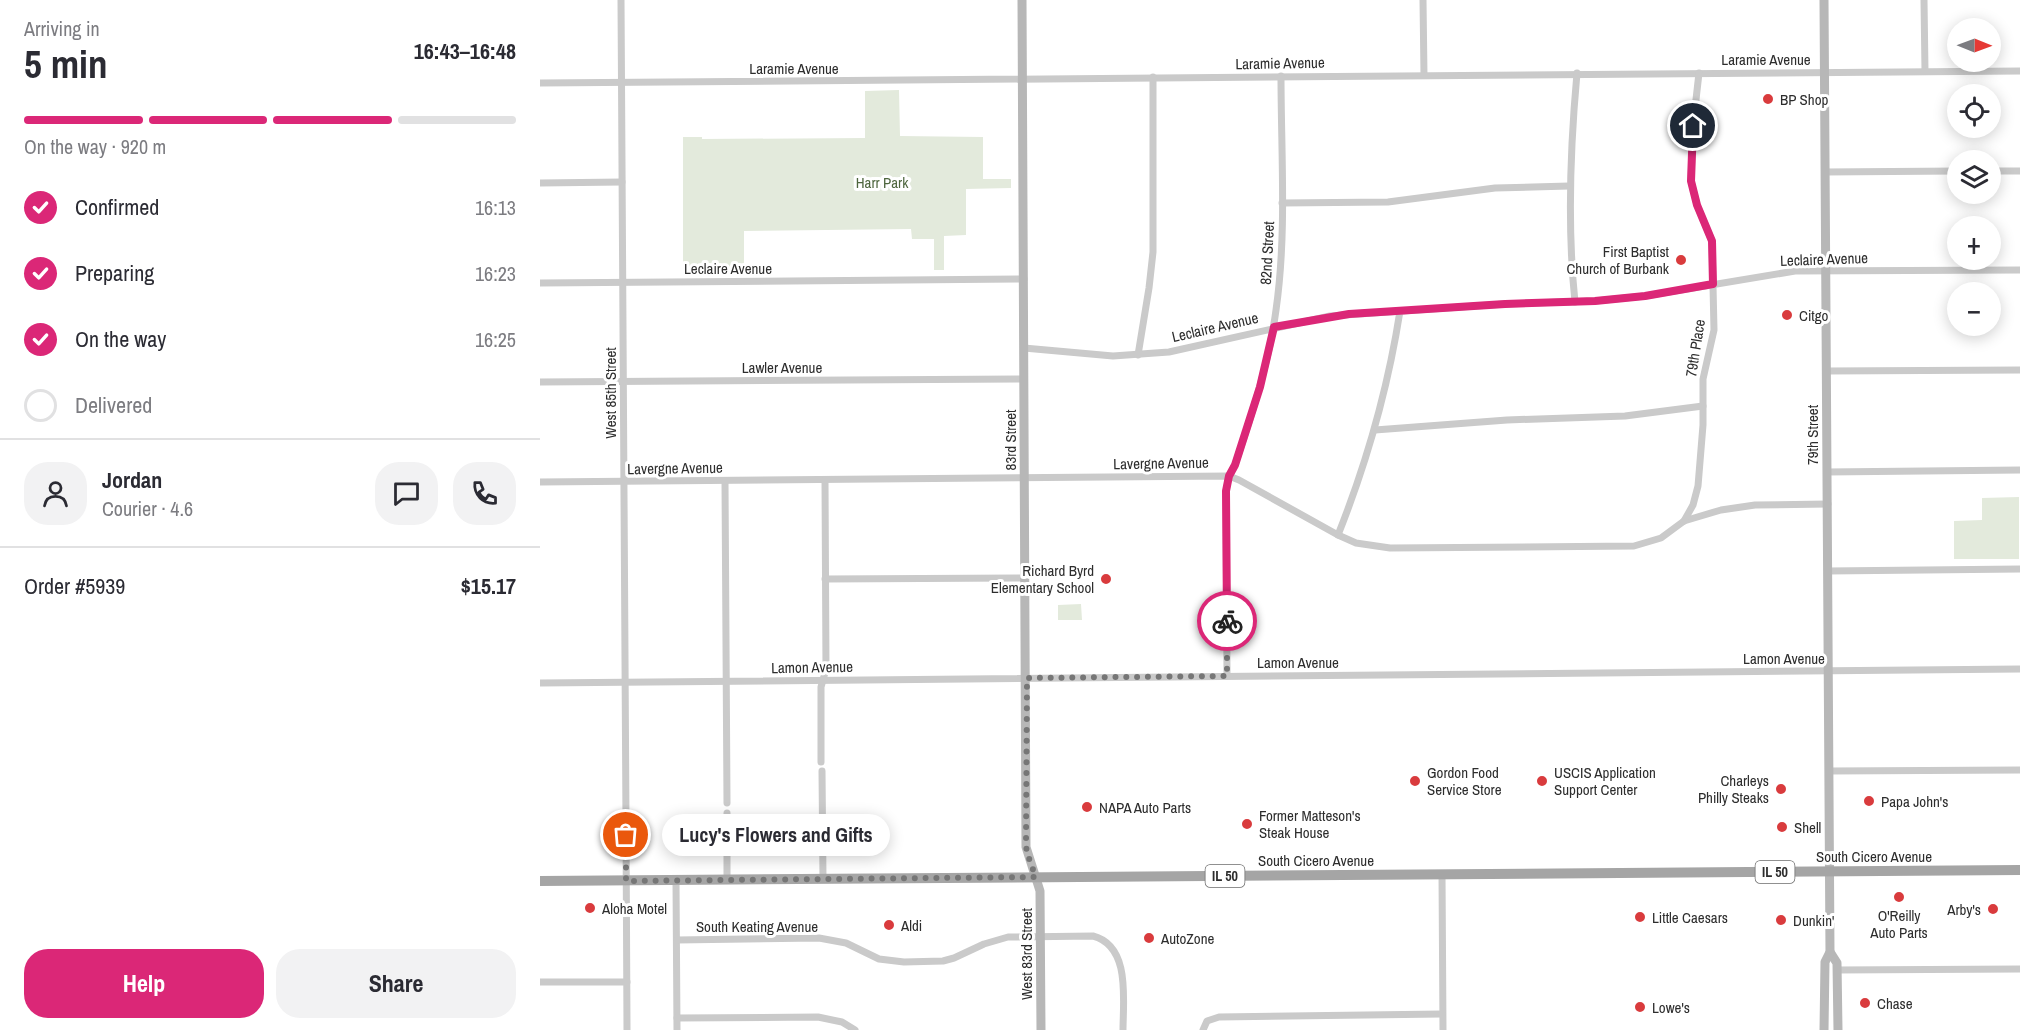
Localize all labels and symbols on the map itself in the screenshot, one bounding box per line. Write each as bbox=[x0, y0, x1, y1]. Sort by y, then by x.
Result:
north arrow bbox=[1947, 18, 2001, 72]
street label: Laramie Avenue bbox=[1721, 49, 1811, 70]
street label: Laramie Avenue bbox=[1235, 52, 1325, 74]
street label: Laramie Avenue bbox=[749, 58, 839, 79]
place label: BP Shop bbox=[1780, 89, 1829, 110]
marker: BP Shop bbox=[1761, 92, 1775, 106]
pin bbox=[1667, 100, 1718, 151]
park label: Harr Park bbox=[856, 172, 909, 193]
street label: 82nd Street bbox=[1255, 220, 1279, 285]
place label: First Baptist Church of Burbank bbox=[1566, 241, 1670, 279]
street label: Leclaire Avenue bbox=[1780, 247, 1868, 271]
marker: First Baptist Church of Burbank bbox=[1674, 253, 1688, 267]
street label: Leclaire Avenue bbox=[684, 258, 772, 279]
place label: Citgo bbox=[1799, 305, 1829, 326]
street label: Leclaire Avenue bbox=[1170, 307, 1260, 347]
marker: Citgo bbox=[1780, 308, 1794, 322]
street label: 79th Place bbox=[1680, 318, 1710, 378]
street label: West 85th Street bbox=[600, 347, 621, 439]
street label: Lawler Avenue bbox=[742, 357, 822, 378]
street label: 79th Street bbox=[1802, 404, 1823, 465]
street label: 83rd Street bbox=[1000, 409, 1021, 470]
street label: Lavergne Avenue bbox=[1113, 452, 1209, 474]
street label: Lavergne Avenue bbox=[627, 457, 723, 479]
place label: Richard Byrd Elementary School bbox=[991, 560, 1094, 598]
marker: Richard Byrd Elementary School bbox=[1099, 572, 1113, 586]
courier bbox=[1197, 591, 1257, 651]
street label: Lamon Avenue bbox=[1743, 648, 1825, 669]
street label: Lamon Avenue bbox=[1257, 652, 1339, 673]
street label: Lamon Avenue bbox=[771, 656, 853, 678]
place label: Gordon Food Service Store bbox=[1427, 762, 1502, 800]
place label: USCIS Application Support Center bbox=[1554, 762, 1656, 800]
place label: Charleys Philly Steaks bbox=[1698, 770, 1769, 808]
marker: Gordon Food Service Store bbox=[1408, 774, 1422, 788]
marker: USCIS Application Support Center bbox=[1535, 774, 1549, 788]
marker: Charleys Philly Steaks bbox=[1774, 782, 1788, 796]
place label: Papa John's bbox=[1881, 791, 1948, 812]
marker: Papa John's bbox=[1862, 794, 1876, 808]
place label: NAPA Auto Parts bbox=[1099, 797, 1191, 818]
marker: NAPA Auto Parts bbox=[1080, 800, 1094, 814]
place label: Former Matteson's Steak House bbox=[1259, 805, 1361, 843]
pin bbox=[600, 809, 651, 860]
callout: Lucy's Flowers and Gifts bbox=[662, 814, 890, 856]
marker: Former Matteson's Steak House bbox=[1240, 817, 1254, 831]
place label: Shell bbox=[1794, 817, 1821, 838]
marker: Shell bbox=[1775, 820, 1789, 834]
street label: South Cicero Avenue bbox=[1816, 846, 1932, 867]
street label: South Cicero Avenue bbox=[1258, 850, 1374, 871]
road number: IL 50 bbox=[1756, 861, 1794, 883]
road number: IL 50 bbox=[1206, 865, 1244, 887]
marker: O'Reilly Auto Parts bbox=[1892, 890, 1906, 904]
place label: Aloha Motel bbox=[601, 898, 667, 919]
place label: Arby's bbox=[1946, 899, 1981, 920]
marker: Aloha Motel bbox=[583, 901, 597, 915]
marker: Arby's bbox=[1986, 902, 2000, 916]
place label: O'Reilly Auto Parts bbox=[1869, 905, 1928, 943]
street label: West 83rd Street bbox=[1016, 907, 1037, 1000]
place label: Little Caesars bbox=[1652, 907, 1728, 928]
marker: Little Caesars bbox=[1633, 910, 1647, 924]
place label: Dunkin' bbox=[1793, 910, 1834, 931]
marker: Dunkin' bbox=[1774, 913, 1788, 927]
place label: Aldi bbox=[900, 915, 922, 936]
street label: South Keating Avenue bbox=[696, 916, 818, 937]
marker: Aldi bbox=[882, 918, 896, 932]
place label: AutoZone bbox=[1160, 928, 1215, 949]
marker: AutoZone bbox=[1142, 931, 1156, 945]
place label: Chase bbox=[1877, 993, 1913, 1014]
marker: Chase bbox=[1858, 996, 1872, 1010]
place label: Lowe's bbox=[1652, 997, 1690, 1018]
marker: Lowe's bbox=[1633, 1000, 1647, 1014]

